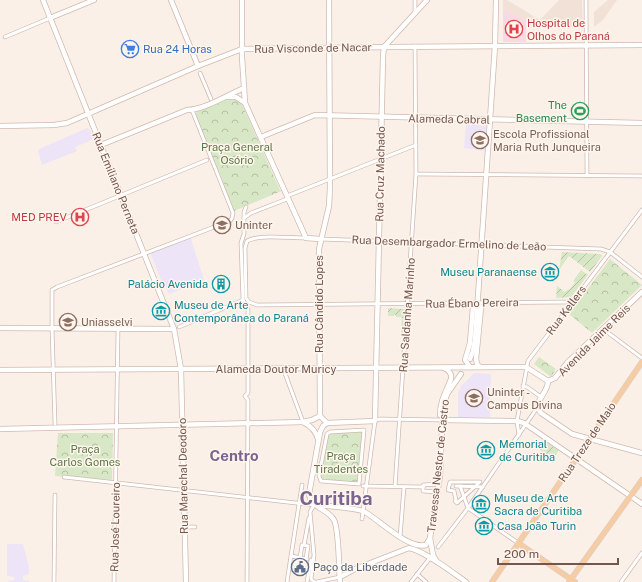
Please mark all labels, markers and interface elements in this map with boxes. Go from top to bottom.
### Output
place label: Hospital de Olhos do Paraná [527,17,610,42]
hospital icon: Hospital de Olhos do Paraná [504,19,524,39]
supermarket icon: Rua 24 Horas [120,39,140,59]
street label: Rua Visconde de Nacar [254,41,372,55]
place label: Rua 24 Horas [143,43,212,55]
place label: The Basement [516,99,567,124]
sports icon: The Basement [570,101,590,121]
street label: Alameda Cabral [408,112,490,126]
street label: Rua Cruz Machado [373,126,387,222]
place label: Escola Profissional Maria Ruth Junqueira [493,128,601,153]
street label: Rua Emiliano Perneta [90,130,142,236]
school or university icon: Escola Profissional Maria Ruth Junqueira [470,130,490,150]
park label: Praça General Osório [201,141,273,166]
hospital icon: MED PREV [70,207,90,227]
place label: MED PREV [11,211,68,223]
school or university icon: Uninter [212,215,232,235]
place label: Uninter [235,219,273,231]
street label: Rua Desembargador Ermelino de Leão [352,234,546,252]
street label: Rua Cândido Lopes [313,255,325,353]
street label: Rua Saldanha Marinho [397,257,417,373]
museum icon: Museu Paranaense [540,262,560,282]
place label: Museu Paranaense [440,266,537,278]
building icon: Palácio Avenida [211,274,231,294]
place label: Palácio Avenida [128,278,208,290]
street label: Rua Kellers [544,283,589,337]
street label: Rua Ébano Pereira [425,295,519,310]
place label: Museu de Arte Contemporânea do Paraná [174,299,309,324]
museum icon: Museu de Arte Contemporânea do Paraná [151,301,171,321]
street label: Avenida Jaime Reis [556,301,633,378]
school or university icon: Uniasselvi [58,312,78,332]
place label: Uniasselvi [81,316,133,328]
street label: Alameda Doutor Muricy [216,363,337,375]
place label: Uninter - Campus Divina [487,386,562,411]
school or university icon: Uninter - Campus Divina [464,388,484,408]
street label: Travessa Nestor de Castro [425,399,451,533]
street label: Rua Treze de Maio [556,400,618,484]
street label: Rua Marechal Deodoro [176,418,190,534]
place label: Memorial de Curitiba [499,438,555,463]
museum icon: Memorial de Curitiba [476,440,496,460]
park label: Praça Carlos Gomes [50,443,121,468]
district label: Centro [209,447,259,464]
park label: Praça Tiradentes [314,450,369,475]
street label: Rua José Loureiro [108,482,122,572]
district label: Curitiba [299,487,373,509]
place label: Museu de Arte Sacra de Curitiba [494,492,582,517]
museum icon: Museu de Arte Sacra de Curitiba [471,494,491,514]
museum icon: Casa João Turin [474,516,494,536]
place label: Casa João Turin [497,520,576,532]
scale bar [498,540,618,566]
text: 200 m [504,547,539,561]
public building icon: Paço da Liberdade [290,557,310,577]
place label: Paço da Liberdade [313,561,408,574]

